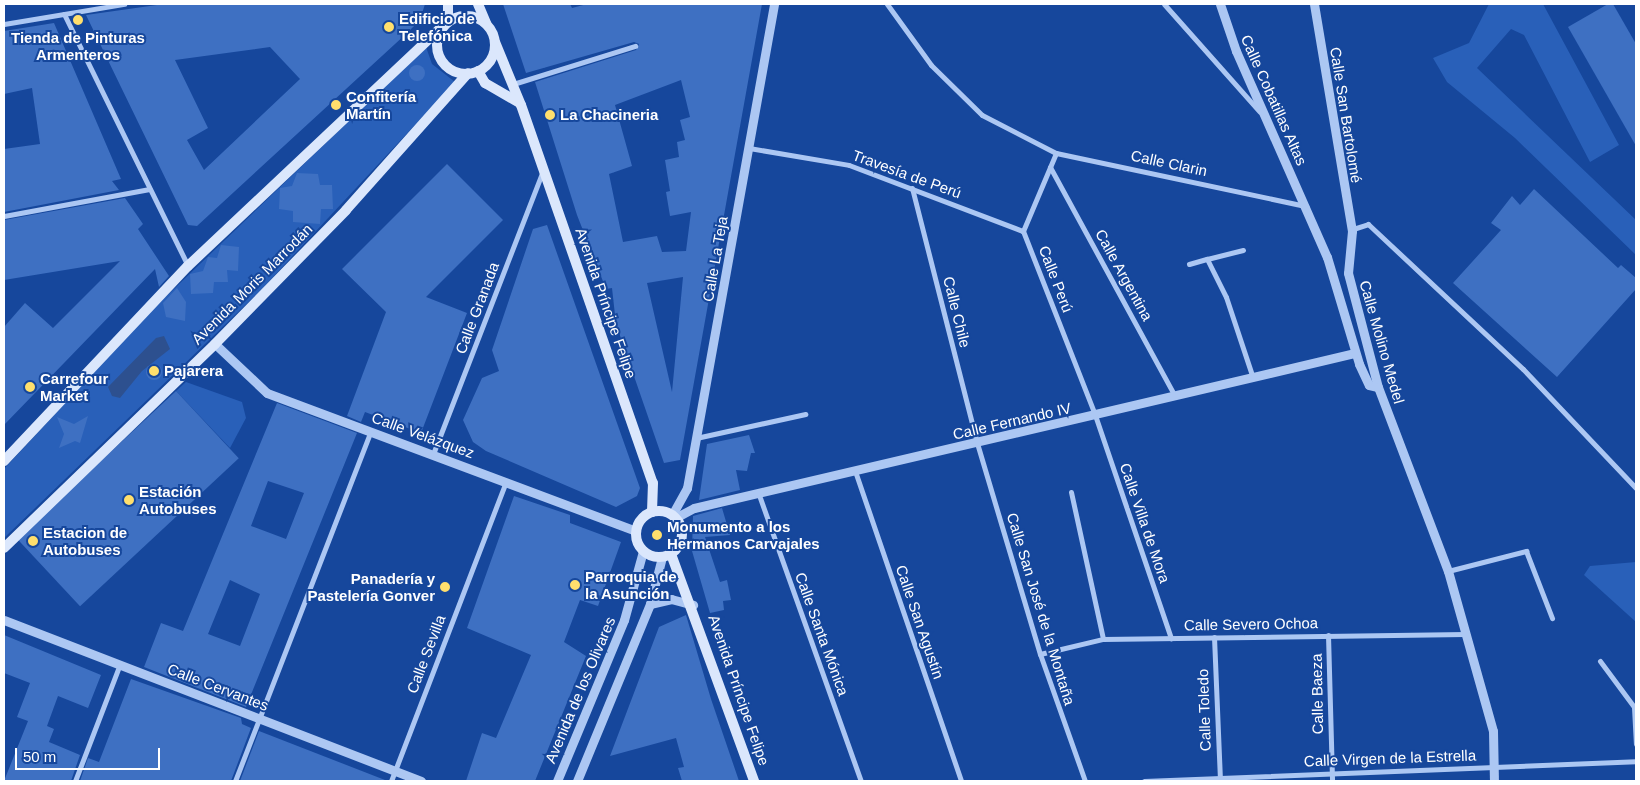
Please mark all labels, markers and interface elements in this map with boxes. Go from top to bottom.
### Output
place label: Edificio de Telefónica [399,9,475,44]
marker: Tienda de Pinturas Armenteros [72,14,84,26]
marker: Edificio de Telefónica [383,21,395,33]
place label: Tienda de Pinturas Armenteros [11,28,145,63]
street label: Calle Cobatillas Altas [1237,32,1311,168]
street label: Calle San Bartolomé [1326,46,1366,184]
place label: Confitería Martín [346,87,416,122]
marker: Confitería Martín [330,99,342,111]
place label: La Chacineria [560,106,658,124]
marker: La Chacineria [544,109,556,121]
street label: Travesía de Perú [850,146,964,202]
street label: Calle Clarin [1129,146,1209,180]
street label: Calle La Teja [699,215,731,303]
street label: Avenida Moris Marrodán [188,220,316,348]
street label: Avenida Príncipe Felipe [572,225,640,381]
street label: Calle Argentina [1091,226,1157,324]
street label: Calle Perú [1035,243,1077,315]
street label: Calle Granada [451,260,503,356]
street label: Calle Chile [939,275,975,349]
street label: Calle Molino Medel [1356,278,1408,406]
place label: Pajarera [164,362,223,380]
marker: Pajarera [148,365,160,377]
place label: Carrefour Market [40,369,108,404]
marker: Carrefour Market [24,381,36,393]
street label: Calle Fernando IV [951,399,1073,443]
street label: Calle Velázquez [369,408,477,462]
street label: Calle Villa de Mora [1116,461,1174,585]
place label: Estación Autobuses [139,482,217,517]
marker: Estación Autobuses [123,494,135,506]
street label: Calle San José de la Montaña [1003,511,1079,707]
place label: Monumento a los Hermanos Carvajales [667,517,820,552]
place label: Estacion de Autobuses [43,523,127,558]
marker: Monumento a los Hermanos Carvajales [651,529,663,541]
marker: Estacion de Autobuses [27,535,39,547]
street label: Calle San Agustín [892,562,948,682]
place label: Parroquia de la Asunción [585,567,677,602]
place label: Panadería y Pastelería Gonver [307,569,435,604]
street label: Calle Santa Mónica [791,570,853,698]
marker: Parroquia de la Asunción [569,579,581,591]
marker: Panadería y Pastelería Gonver [439,581,451,593]
street label: Calle Sevilla [403,612,449,696]
street label: Avenida Príncipe Felipe [705,612,773,768]
street label: Avenida de los Olivares [541,614,619,766]
street label: Calle Severo Ochoa [1184,614,1318,634]
street label: Calle Baeza [1307,653,1327,735]
street label: Calle Cervantes [165,659,271,715]
street label: Calle Toledo [1194,668,1214,752]
scale bar [18,738,162,770]
street label: Calle Virgen de la Estrella [1304,746,1476,770]
text: 50 m [23,748,56,765]

